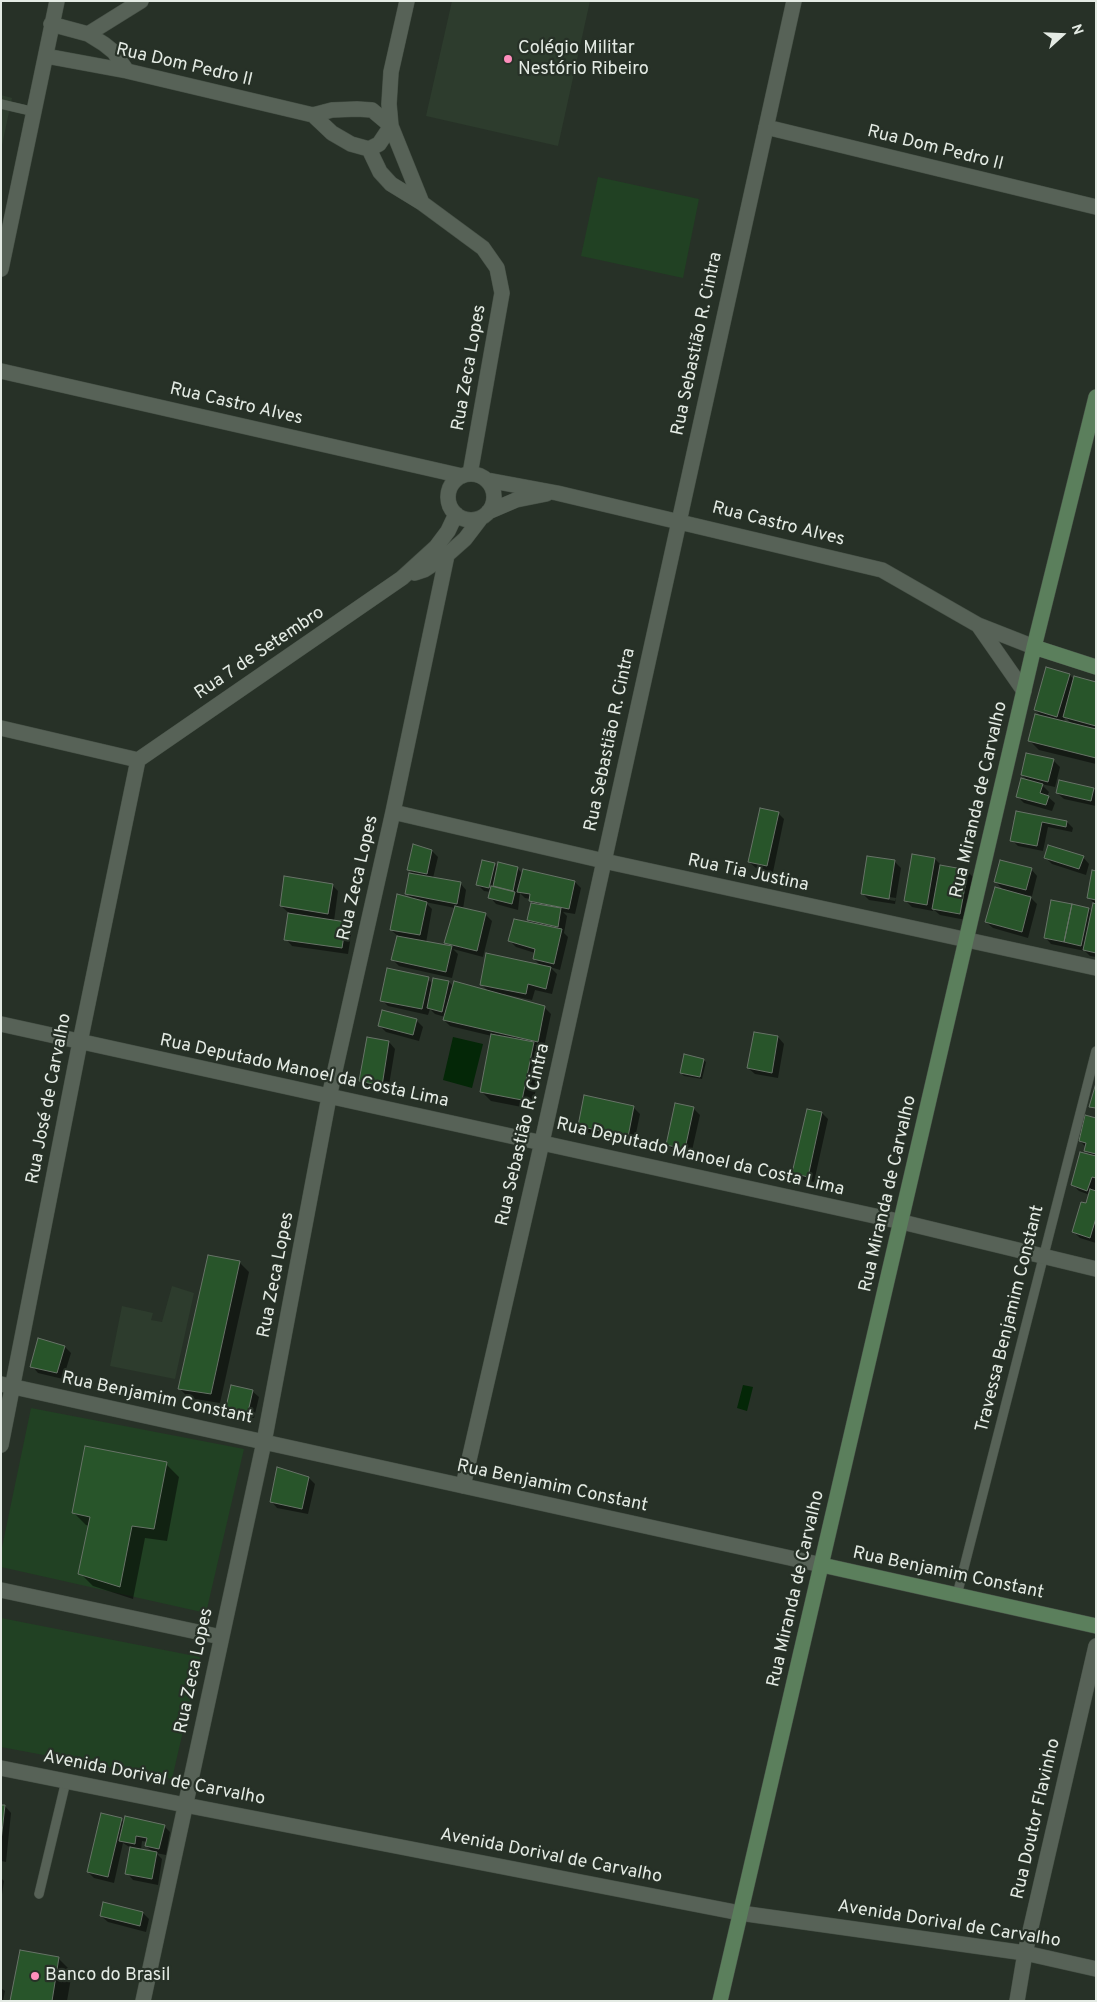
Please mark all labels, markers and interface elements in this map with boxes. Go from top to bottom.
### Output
north arrow [1037,10,1087,60]
text: N [1067,22,1086,37]
place label: Colégio Militar Nestório Ribeiro [518,38,649,80]
street label: Rua Dom Pedro II [114,40,254,92]
marker: Colégio Militar Nestório Ribeiro [502,53,514,65]
street label: Rua Dom Pedro II [865,122,1005,176]
street label: Rua Sebastião R. Cintra [668,250,728,438]
street label: Rua Zeca Lopes [448,303,492,433]
street label: Rua Castro Alves [167,379,305,431]
street label: Rua Castro Alves [709,498,847,552]
street label: Rua 7 de Setembro [191,603,329,705]
street label: Rua Sebastião R. Cintra [581,646,641,834]
street label: Rua Miranda de Carvalho [947,700,1013,900]
street label: Rua Zeca Lopes [334,813,384,943]
street label: Rua Tia Justina [685,851,811,897]
street label: Rua José de Carvalho [23,1012,77,1186]
street label: Rua Deputado Manoel da Costa Lima [157,1031,451,1113]
street label: Rua Sebastião R. Cintra [492,1042,556,1228]
street label: Rua Miranda de Carvalho [856,1094,922,1294]
street label: Rua Deputado Manoel da Costa Lima [554,1114,846,1202]
street label: Travessa Benjamim Constant [972,1203,1050,1435]
street label: Rua Zeca Lopes [254,1210,300,1340]
street label: Rua Benjamim Constant [59,1368,255,1430]
street label: Rua Benjamim Constant [454,1456,650,1518]
street label: Rua Miranda de Carvalho [764,1489,830,1689]
street label: Rua Benjamim Constant [850,1543,1046,1605]
street label: Rua Zeca Lopes [171,1606,219,1736]
street label: Rua Doutor Flavinho [1008,1736,1066,1902]
street label: Avenida Dorival de Carvalho [41,1747,267,1811]
street label: Avenida Dorival de Carvalho [438,1825,664,1889]
street label: Avenida Dorival de Carvalho [836,1897,1062,1953]
place label: Banco do Brasil [45,1965,171,1987]
marker: Banco do Brasil [29,1970,41,1982]

